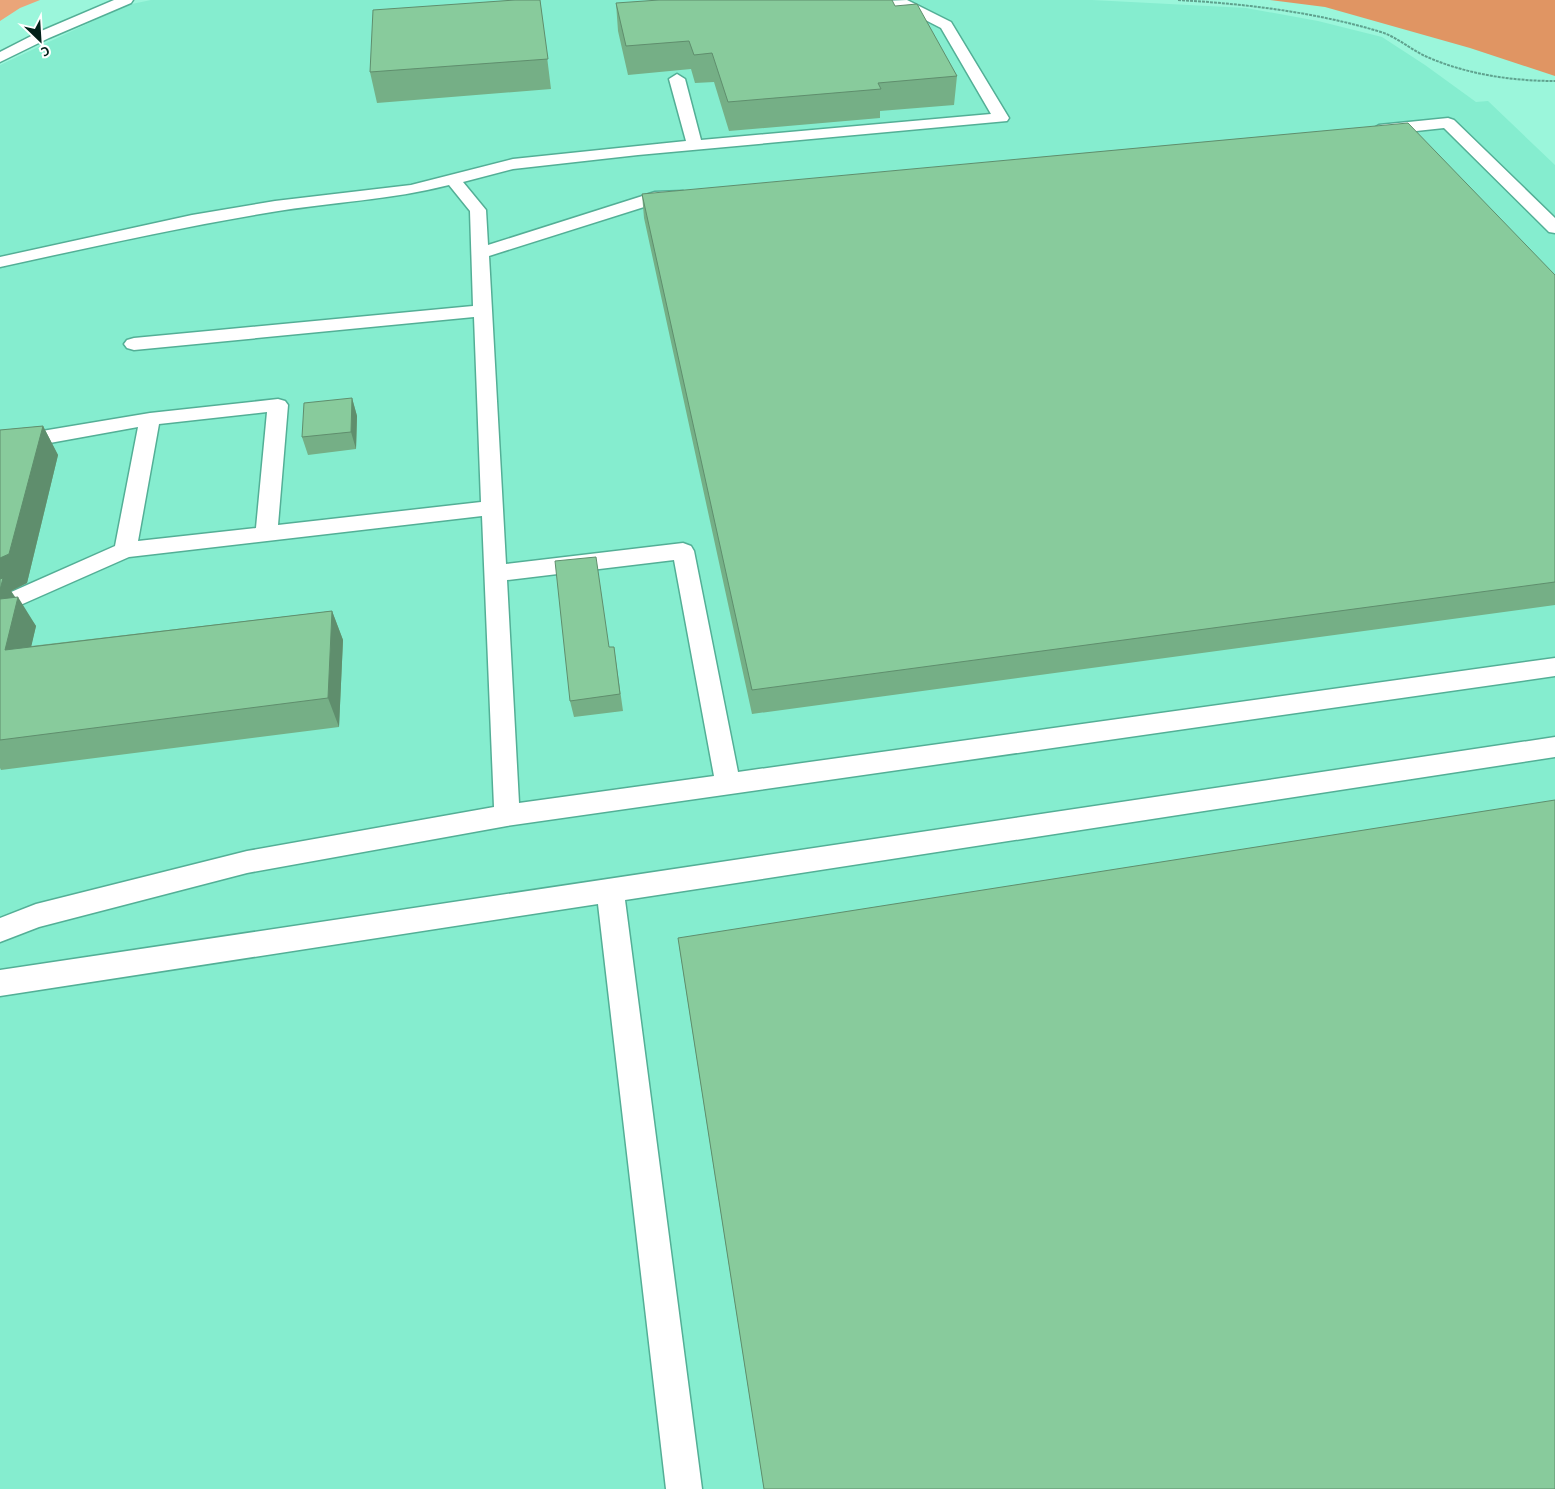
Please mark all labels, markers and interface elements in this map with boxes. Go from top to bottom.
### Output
north arrow [15,15,65,65]
text: С [38,43,52,59]

